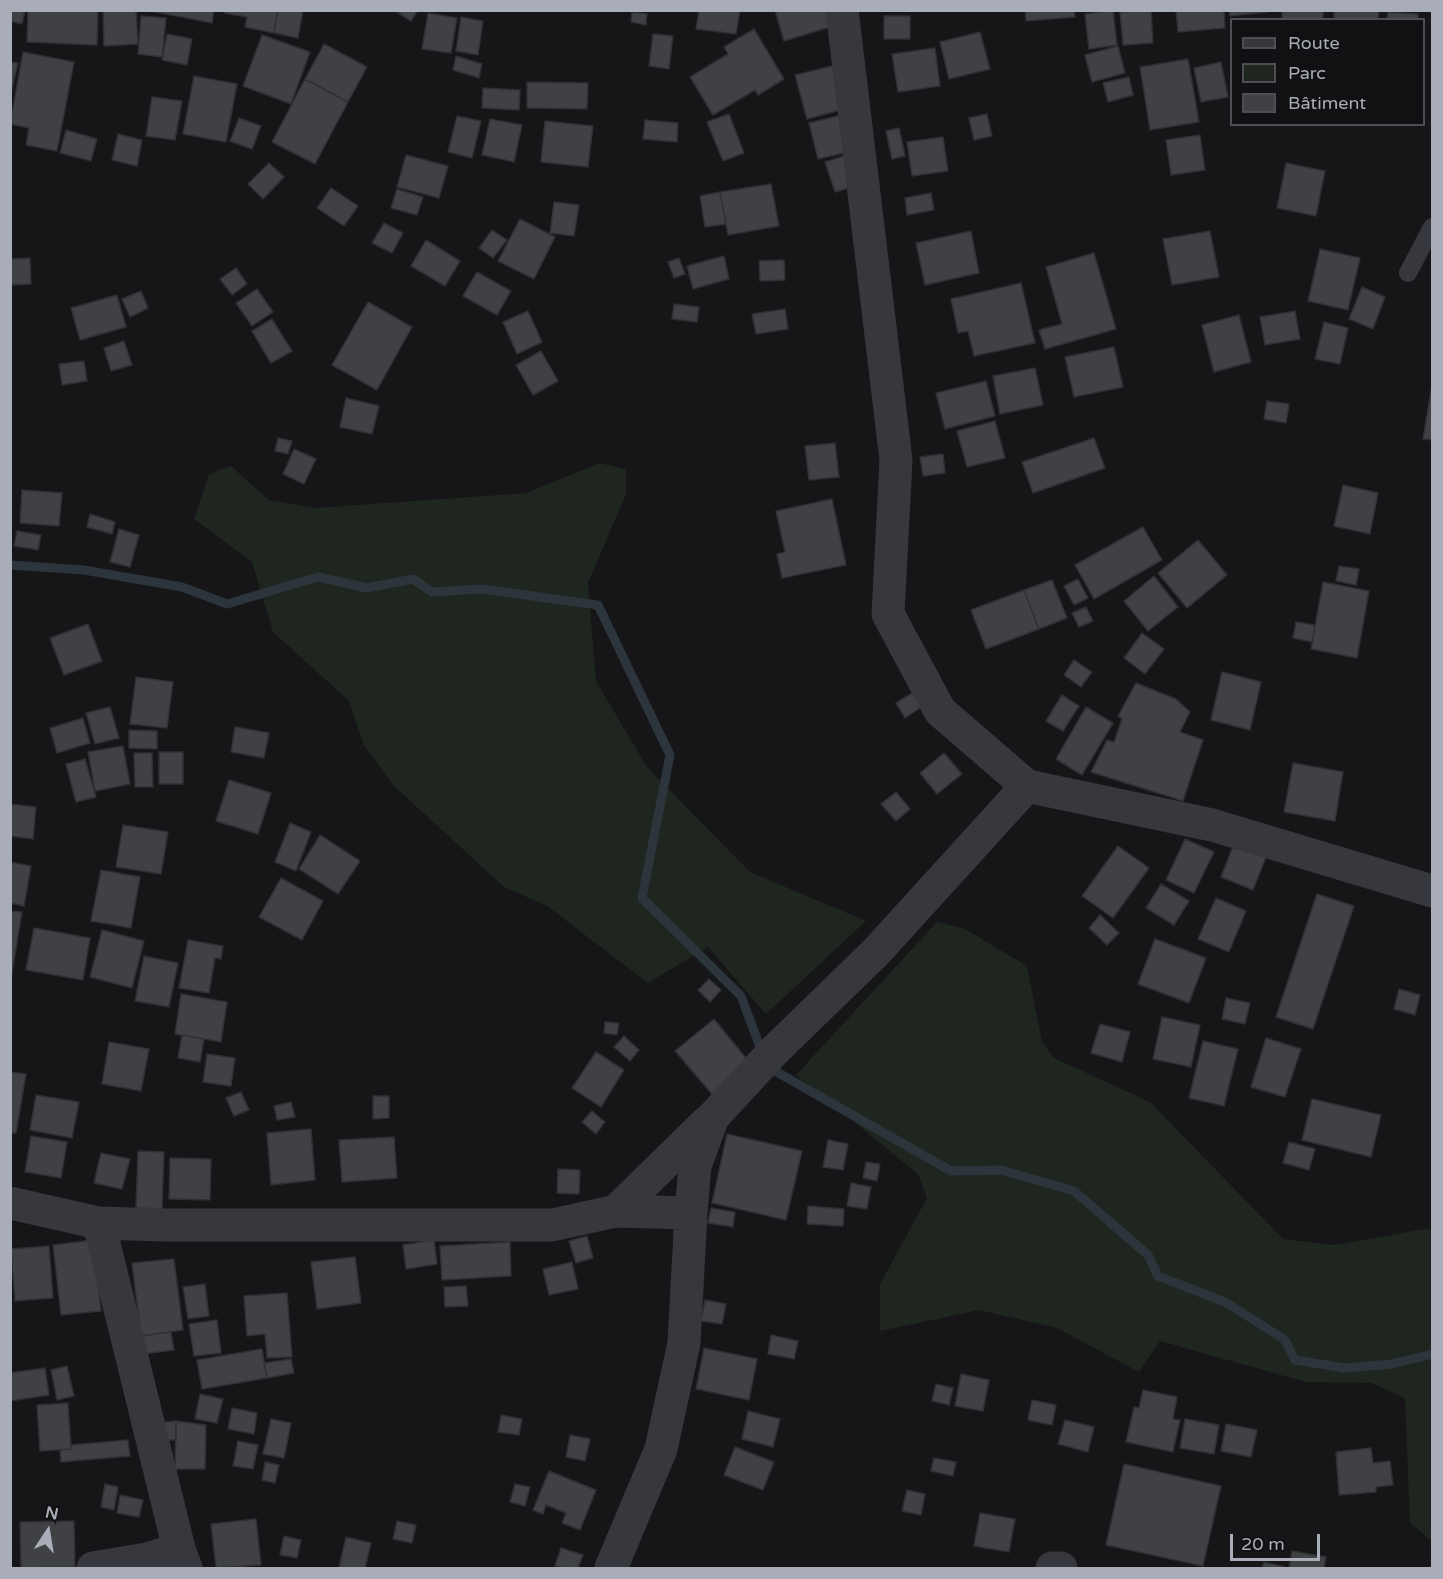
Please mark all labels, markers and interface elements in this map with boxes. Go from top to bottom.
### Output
legend [1230,18,1425,126]
text: Route [1288,32,1340,54]
text: Parc [1288,62,1326,84]
text: Bâtiment [1288,92,1366,114]
north arrow [18,1501,78,1561]
text: N [43,1502,60,1525]
scale bar [1233,1522,1323,1560]
text: 20 m [1241,1533,1285,1555]

